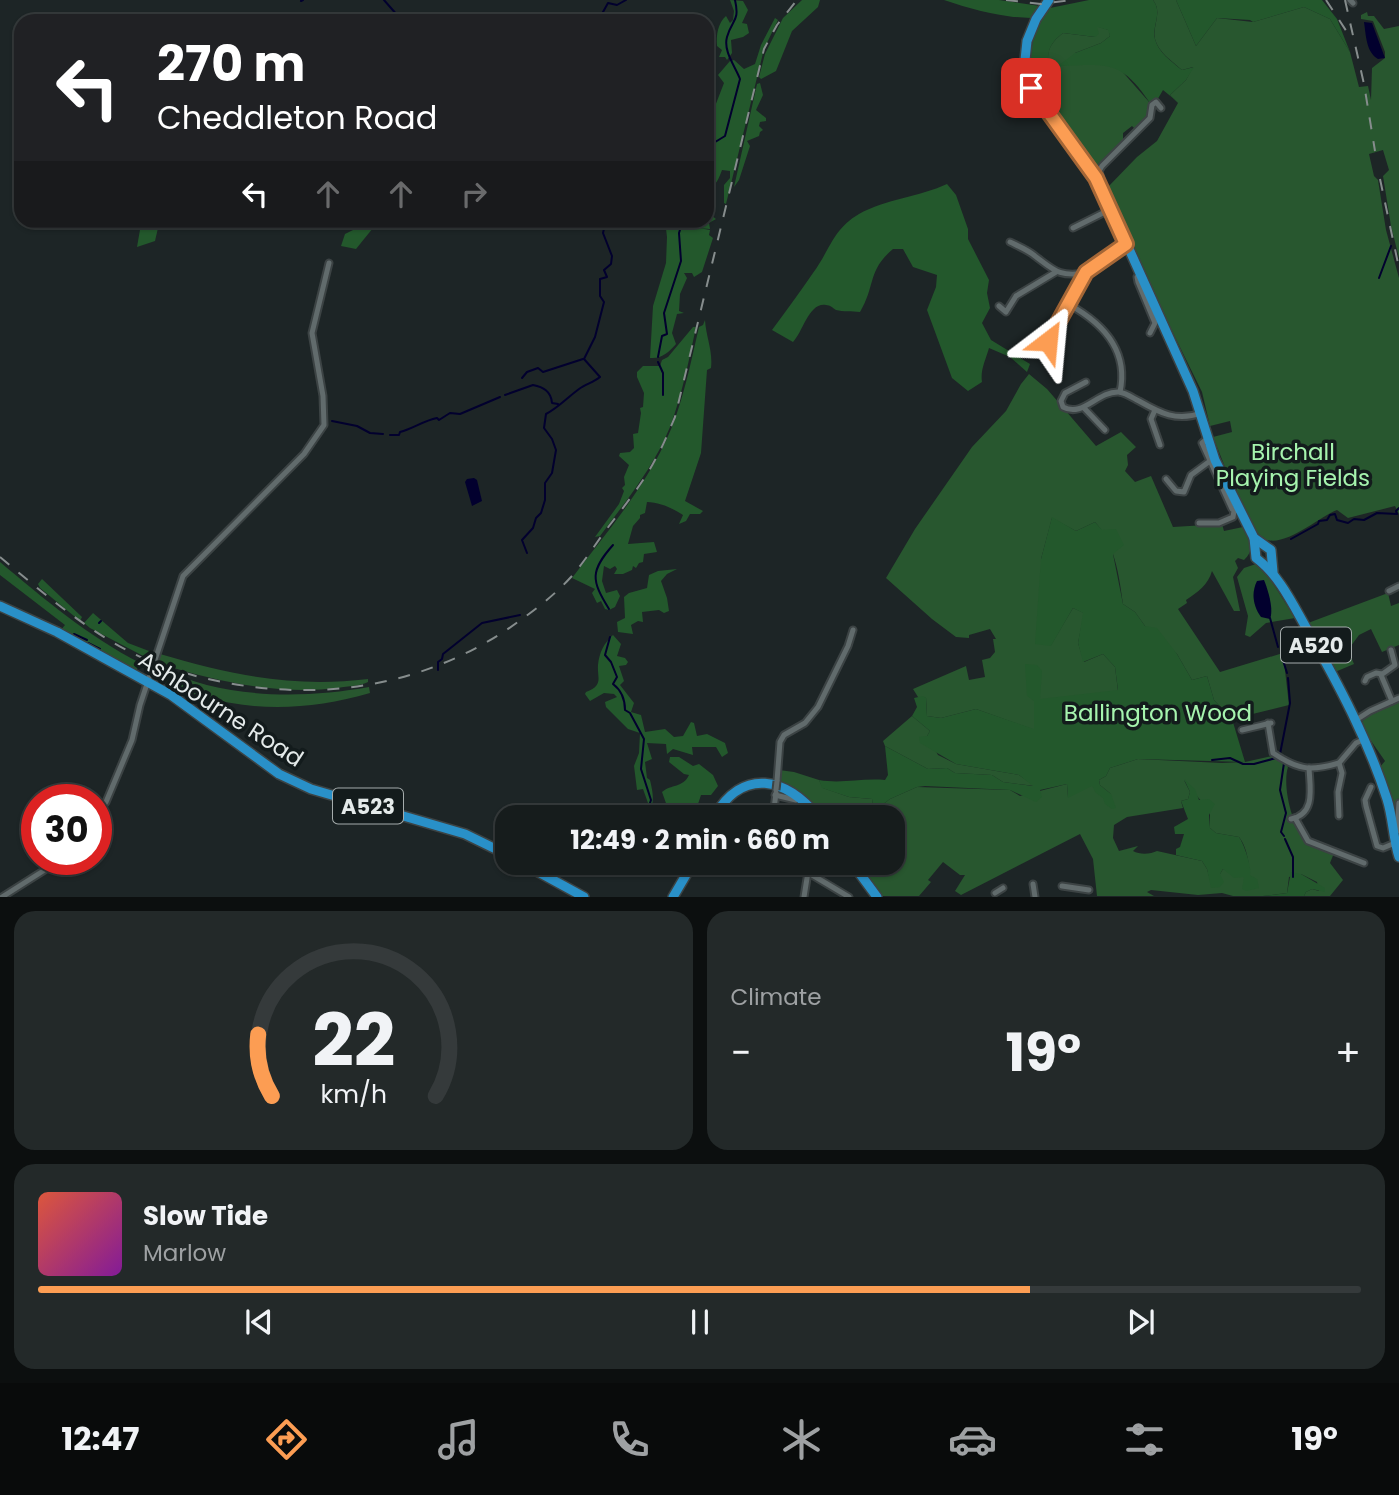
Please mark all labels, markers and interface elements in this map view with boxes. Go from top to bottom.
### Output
text: 270 m [157,30,305,98]
icon: left [42,42,133,133]
pin [1001,58,1061,118]
icon: arrive [1012,69,1050,107]
text: Cheddleton Road [157,95,437,140]
icon: left [236,175,274,213]
icon: ahead [309,175,347,213]
icon: ahead [382,175,420,213]
icon: right [455,175,493,213]
position arrow [1011,304,1085,378]
park label: Birchall Playing Fields [1216,436,1370,494]
road number: A520 [1281,628,1351,662]
street label: Ashbourne Road [132,644,310,774]
park label: Ballington Wood [1064,697,1252,729]
speed limit sign: 30 [21,784,112,875]
road number: A523 [333,788,403,824]
text: 12:49 · 2 min · 660 m [570,822,830,858]
text: Climate [731,981,821,1013]
text: 22 [312,991,395,1092]
text: 19° [1005,1016,1081,1089]
text: − [731,1026,751,1079]
text: + [1335,1026,1361,1079]
text: km/h [320,1077,387,1112]
text: Slow Tide [143,1198,268,1234]
text: Marlow [143,1237,226,1269]
icon: previous [240,1303,278,1341]
icon: pause [681,1303,719,1341]
icon: next [1122,1303,1160,1341]
icon: directions [262,1415,311,1464]
icon: music [434,1415,483,1464]
icon: phone [605,1415,654,1464]
icon: climate [777,1415,826,1464]
icon: car [948,1415,997,1464]
icon: filters [1120,1415,1169,1464]
text: 12:47 [61,1416,139,1461]
text: 19° [1291,1416,1338,1461]

